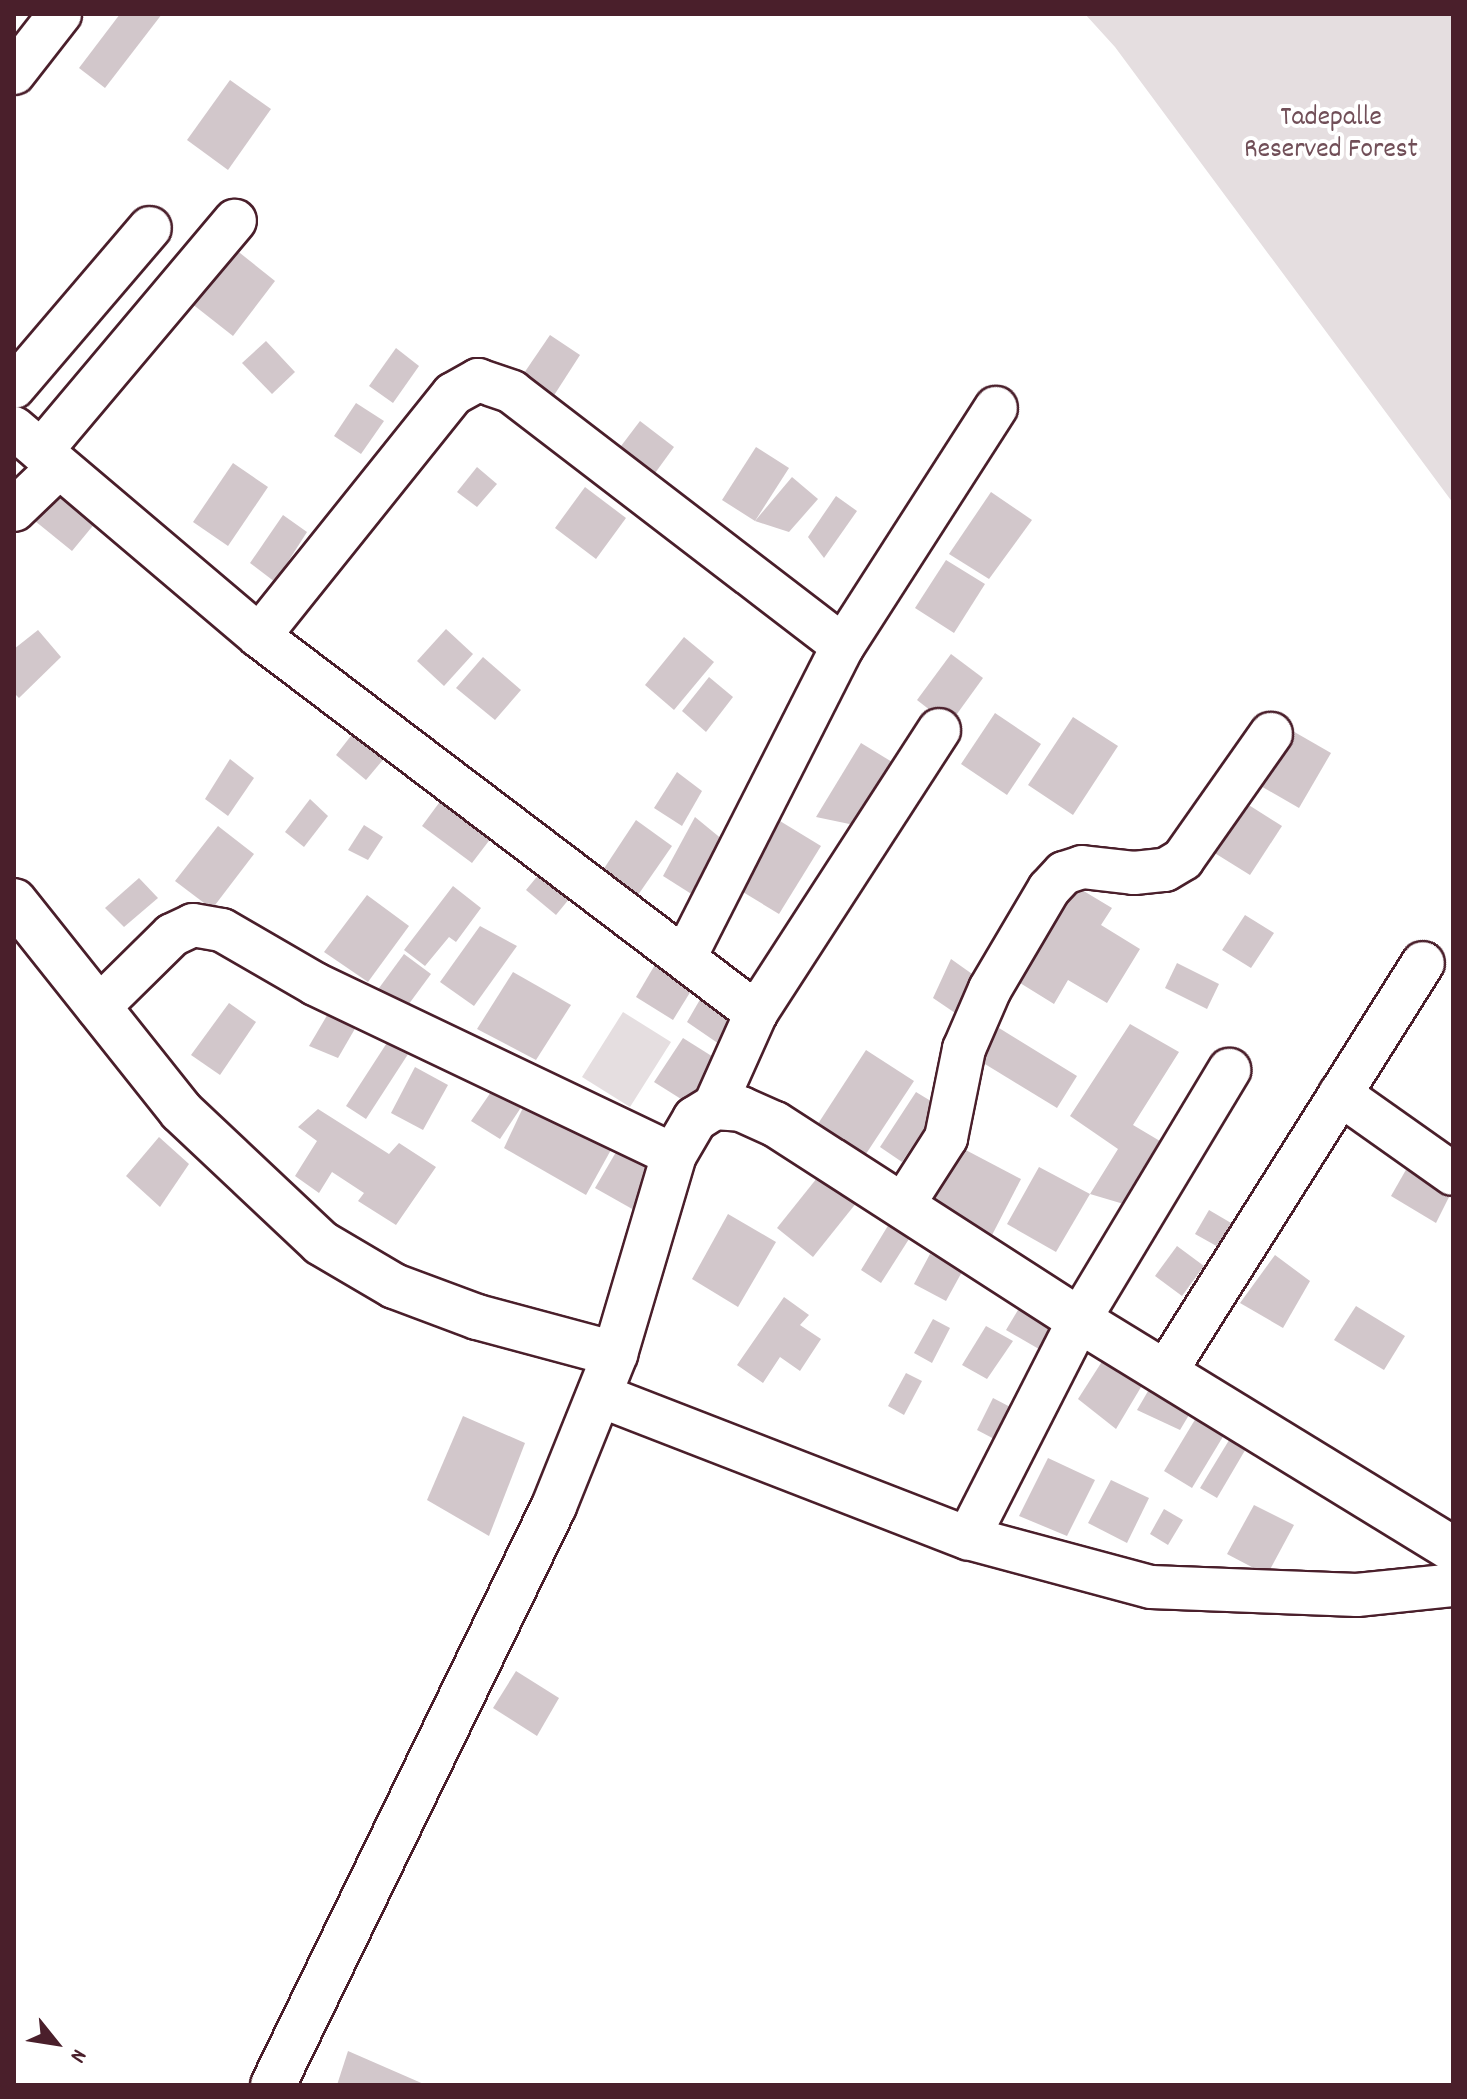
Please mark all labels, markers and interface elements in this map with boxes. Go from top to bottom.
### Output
park label: Tadepalle Reserved Forest [1244,102,1418,168]
north arrow [16,2003,96,2083]
text: N [61,2043,93,2068]

